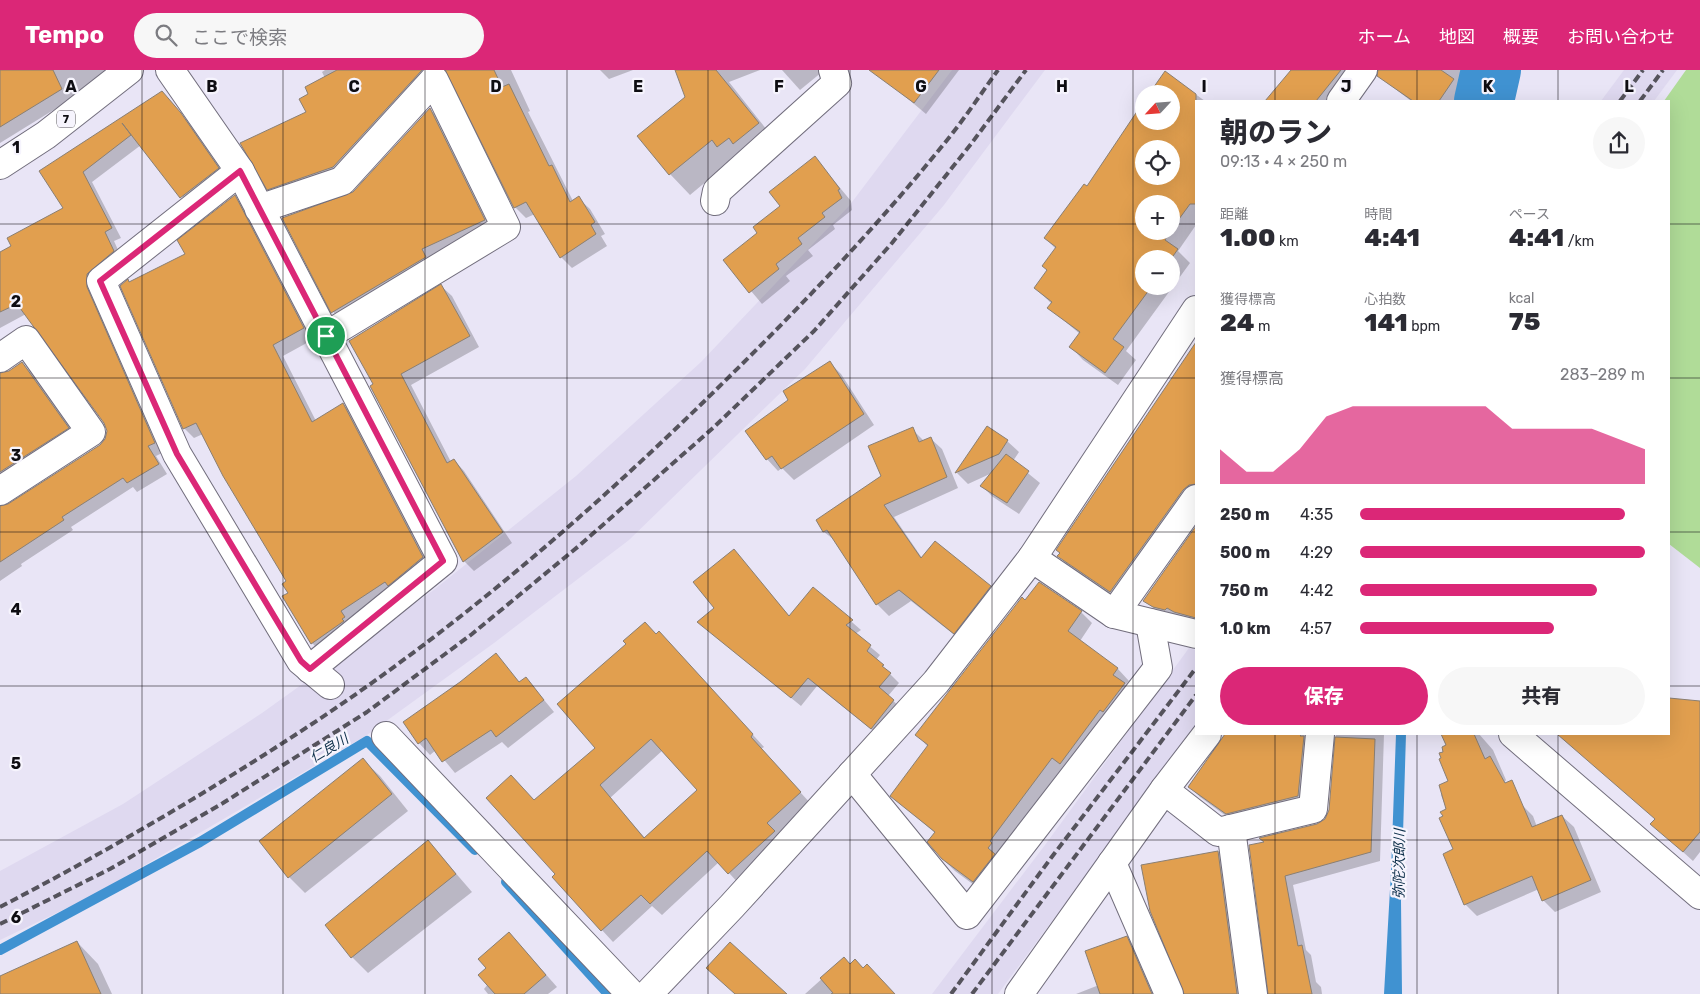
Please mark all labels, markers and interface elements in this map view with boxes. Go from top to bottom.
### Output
search box [134,13,484,58]
text: Tempo [25,21,104,49]
icon: search [152,21,180,49]
text: ここで検索 [192,26,287,49]
text: ホーム [1358,26,1411,48]
text: 地図 [1439,26,1475,48]
text: 概要 [1503,26,1539,48]
text: お問い合わせ [1567,26,1675,48]
text: A [65,77,77,96]
text: B [206,77,218,96]
text: C [348,77,360,96]
text: D [490,77,502,96]
text: E [633,77,643,96]
text: F [774,77,784,96]
text: G [915,77,927,96]
text: H [1056,77,1068,96]
text: I [1201,77,1207,96]
text: J [1341,77,1351,96]
text: K [1483,77,1494,96]
text: L [1624,77,1634,96]
north arrow [1135,85,1180,130]
map controls [1135,85,1180,295]
road number: 7 [57,111,75,128]
text: 朝のラン [1220,116,1332,149]
button: share [1593,117,1645,169]
text: 1 [12,138,20,157]
button: locate [1135,140,1180,185]
text: 09:13 · 4 × 250 m [1220,152,1347,171]
button: + [1135,195,1180,240]
text: 距離 [1220,206,1248,223]
text: 時間 [1364,206,1392,223]
text: ペース [1509,206,1550,223]
text: 1.00 [1220,223,1276,252]
text: 4:41 [1364,223,1420,252]
text: 4:41 [1509,223,1564,252]
text: km [1276,233,1299,250]
text: /km [1564,233,1594,250]
button: − [1135,250,1180,295]
text: kcal [1509,290,1534,307]
text: 獲得標高 [1220,291,1276,308]
text: 心拍数 [1364,291,1406,308]
text: 2 [11,292,21,311]
text: 75 [1509,307,1540,336]
text: 24 [1220,308,1255,337]
text: 141 [1364,308,1408,337]
pin [305,315,347,357]
text: m [1255,318,1271,335]
text: bpm [1408,318,1440,335]
icon: arrive [312,322,340,350]
text: 283–289 m [1560,365,1645,384]
text: 獲得標高 [1220,369,1284,388]
text: 3 [11,446,21,465]
text: 250 m [1220,505,1270,524]
text: 4:35 [1300,505,1333,524]
text: 500 m [1220,543,1270,562]
text: 4:29 [1300,543,1333,562]
text: 750 m [1220,581,1268,600]
text: 4:42 [1300,581,1333,600]
text: 4 [11,600,22,619]
text: 1.0 km [1220,619,1271,638]
text: 4:57 [1300,619,1332,638]
button: 保存 [1220,667,1428,725]
button: 共有 [1438,667,1645,725]
water label: 仁良川 [307,729,353,767]
text: 5 [11,754,21,773]
water label: 弥陀次郎川 [1390,827,1409,899]
text: 6 [11,908,21,927]

